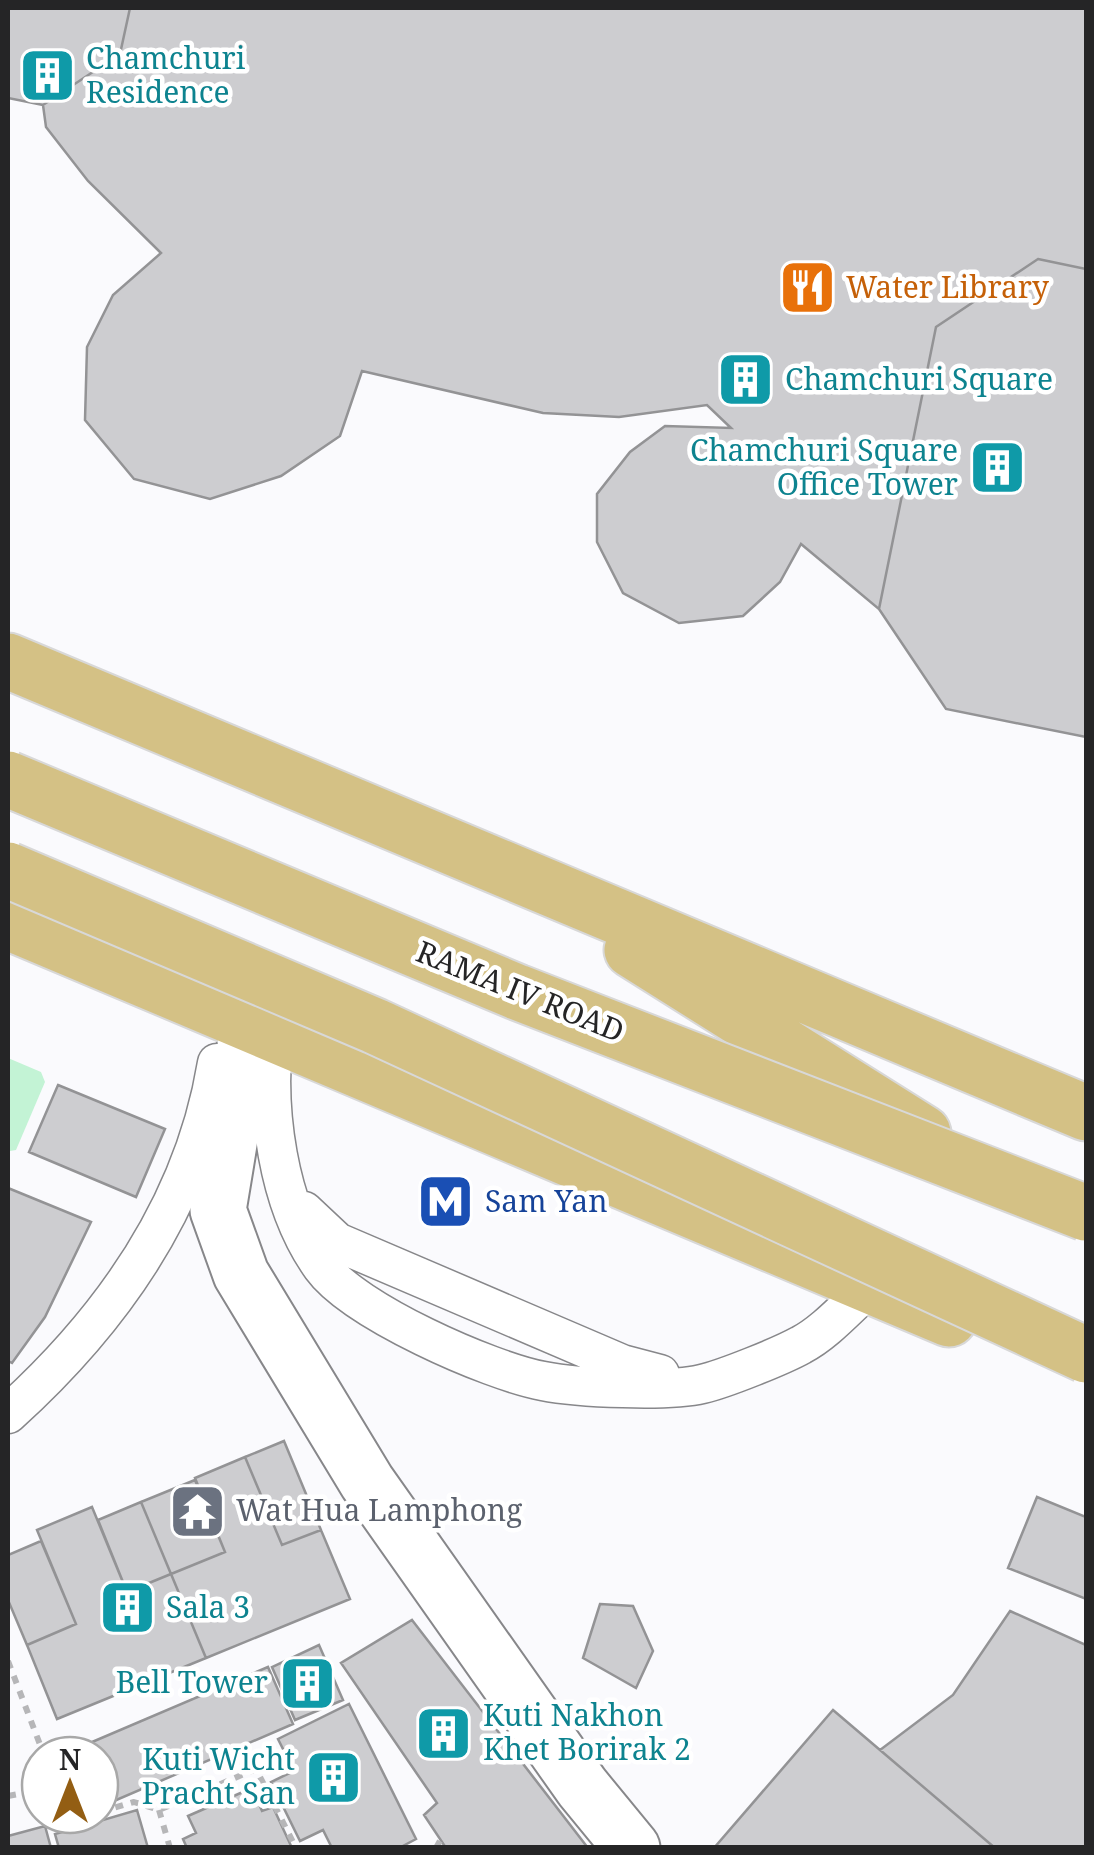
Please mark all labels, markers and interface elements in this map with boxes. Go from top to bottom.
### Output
place label: Chamchuri Residence [86,37,246,112]
building icon: Chamchuri Residence [17,46,77,106]
restaurant icon: Water Library [777,258,837,318]
place label: Water Library [846,266,1049,307]
building icon: Chamchuri Square [716,350,776,410]
place label: Chamchuri Square [785,358,1053,399]
place label: Chamchuri Square Office Tower [690,429,958,504]
building icon: Chamchuri Square Office Tower [967,438,1027,498]
street label: RAMA IV ROAD [411,930,631,1051]
metro station icon: Sam Yan [416,1172,476,1232]
place label: Sam Yan [485,1180,608,1221]
temple icon: Wat Hua Lamphong [167,1481,227,1541]
place label: Wat Hua Lamphong [236,1489,522,1530]
building icon: Sala 3 [97,1578,157,1638]
place label: Sala 3 [166,1586,250,1627]
building icon: Bell Tower [277,1653,337,1713]
place label: Bell Tower [116,1661,268,1702]
place label: Kuti Nakhon Khet Borirak 2 [483,1694,691,1769]
building icon: Kuti Nakhon Khet Borirak 2 [414,1703,474,1763]
north arrow [20,1735,120,1835]
place label: Kuti Wicht Pracht San [142,1738,295,1813]
text: N [59,1740,81,1778]
building icon: Kuti Wicht Pracht San [304,1747,364,1807]

